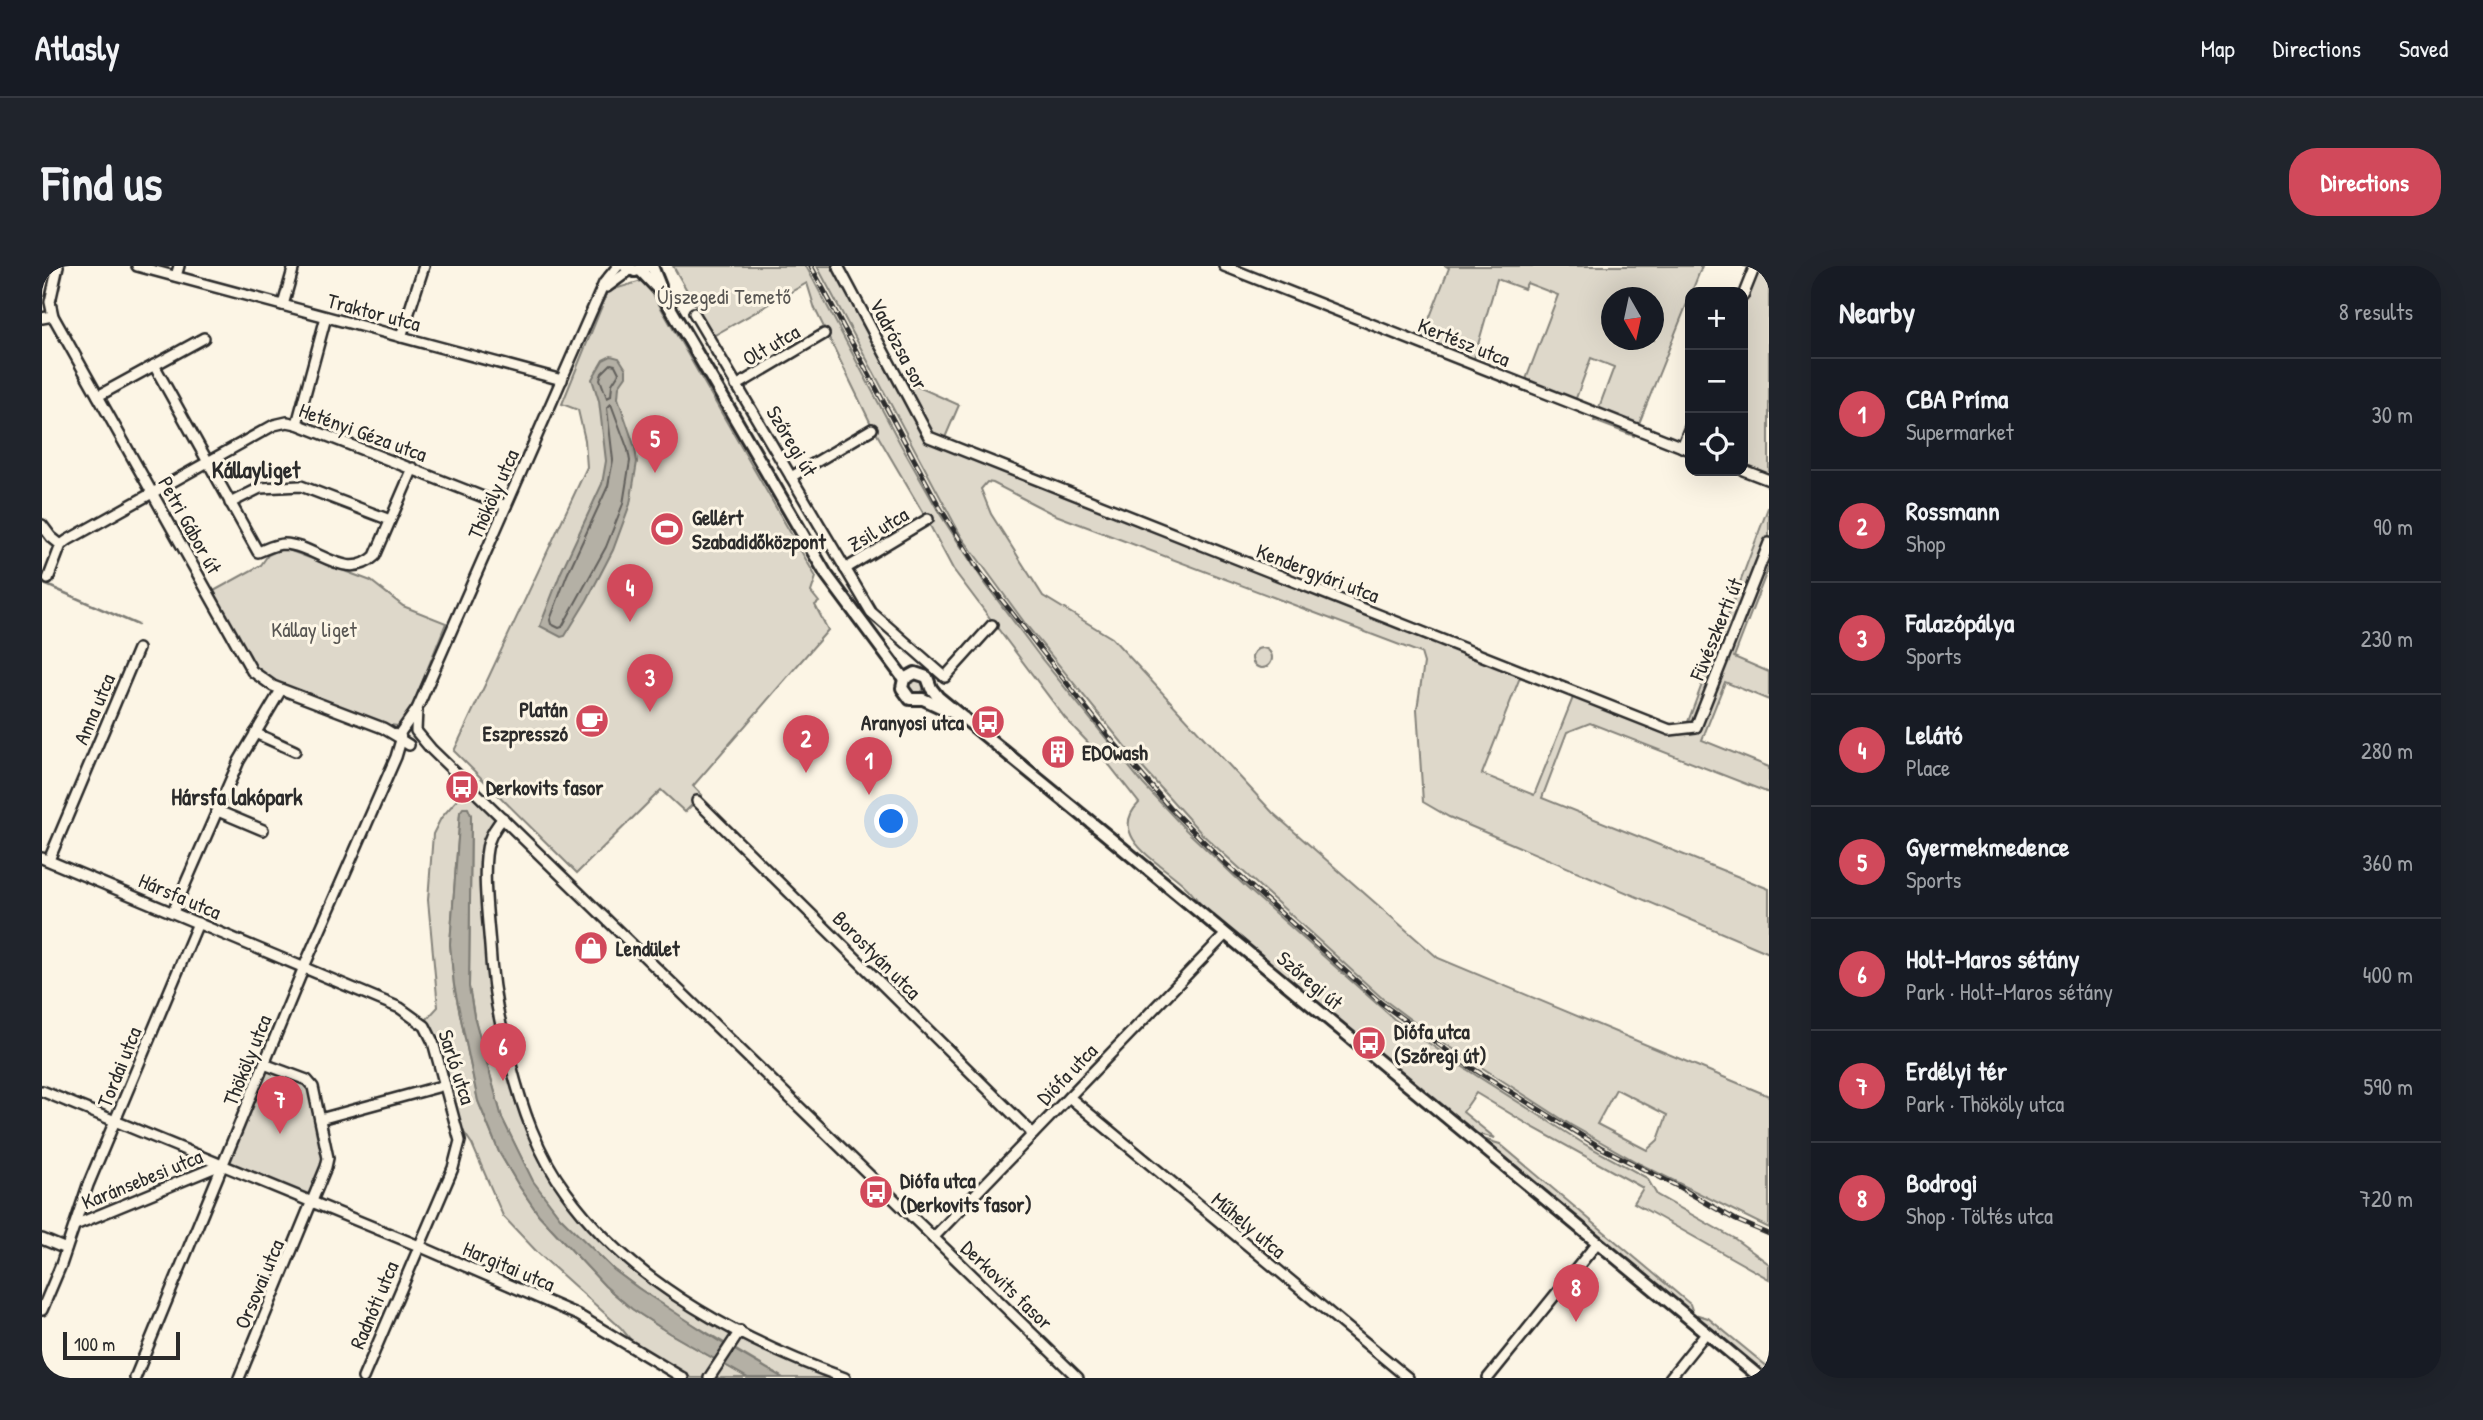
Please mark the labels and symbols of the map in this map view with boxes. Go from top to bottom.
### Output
park label: Újszegedi Temető [657,282,791,311]
street label: Traktor utca [324,286,424,338]
north arrow [1601,287,1664,350]
street label: Vadrózsa sor [863,293,935,395]
street label: Kertész utca [1414,310,1514,374]
street label: Olt utca [737,317,805,373]
street label: Hetényi Géza utca [295,395,431,469]
street label: Szőregi út [759,400,825,483]
pin: 5 [632,415,678,473]
street label: Thököly utca [460,444,526,544]
district label: Kállayliget [212,454,301,486]
street label: Petri Gábor út [151,471,229,580]
street label: Zsil utca [842,500,914,558]
place label: Gellért Szabadidőközpont [692,503,826,557]
sports icon: Gellért Szabadidőközpont [648,510,686,548]
street label: Kendergyári utca [1252,536,1384,610]
pin: 4 [607,564,653,622]
street label: Füvészkerti út [1682,573,1750,685]
park label: Kállay liget [271,615,357,644]
pin: 3 [627,654,673,712]
street label: Anna utca [66,669,122,749]
place label: Platán Eszpresszó [483,695,569,749]
cafe icon: Platán Eszpresszó [573,702,611,740]
bus stop icon: Aranyosi utca [969,703,1007,741]
place label: Aranyosi utca [861,708,965,738]
pin: 2 [783,715,829,773]
building icon: EDOwash [1039,733,1077,771]
pin: 1 [846,737,892,795]
place label: EDOwash [1082,738,1148,767]
bus stop icon: Derkovits fasor [443,768,481,806]
place label: Derkovits fasor [486,773,604,802]
district label: Hársfa lakópark [171,781,303,813]
your location [874,804,908,838]
street label: Hársfa utca [134,866,226,926]
street label: Borostyán utca [826,904,928,1006]
shop icon: Lendület [572,929,610,967]
place label: Lendület [616,934,680,963]
street label: Szőregi út [1271,944,1350,1017]
street label: Thököly utca [216,1010,278,1110]
place label: Diófa utca (Szőregi út) [1394,1017,1487,1071]
street label: Tordai utca [90,1022,148,1112]
pin: 6 [480,1023,526,1081]
bus stop icon: Diófa utca (Szőregi út) [1350,1024,1388,1062]
street label: Sarló utca [431,1026,483,1108]
street label: Diófa utca [1030,1037,1104,1111]
pin: 7 [257,1076,303,1134]
street label: Karánsebesi utca [77,1142,207,1216]
place label: Diófa utca (Derkovits fasor) [900,1166,1032,1219]
bus stop icon: Diófa utca (Derkovits fasor) [857,1173,895,1211]
street label: Műhely utca [1205,1185,1293,1265]
street label: Hargitai utca [459,1234,559,1298]
street label: Derkovits fasor [955,1234,1059,1336]
street label: Orsovai utca [227,1235,291,1333]
street label: Radnóti utca [343,1257,405,1353]
pin: 8 [1553,1264,1599,1322]
scale bar [63,1329,180,1361]

